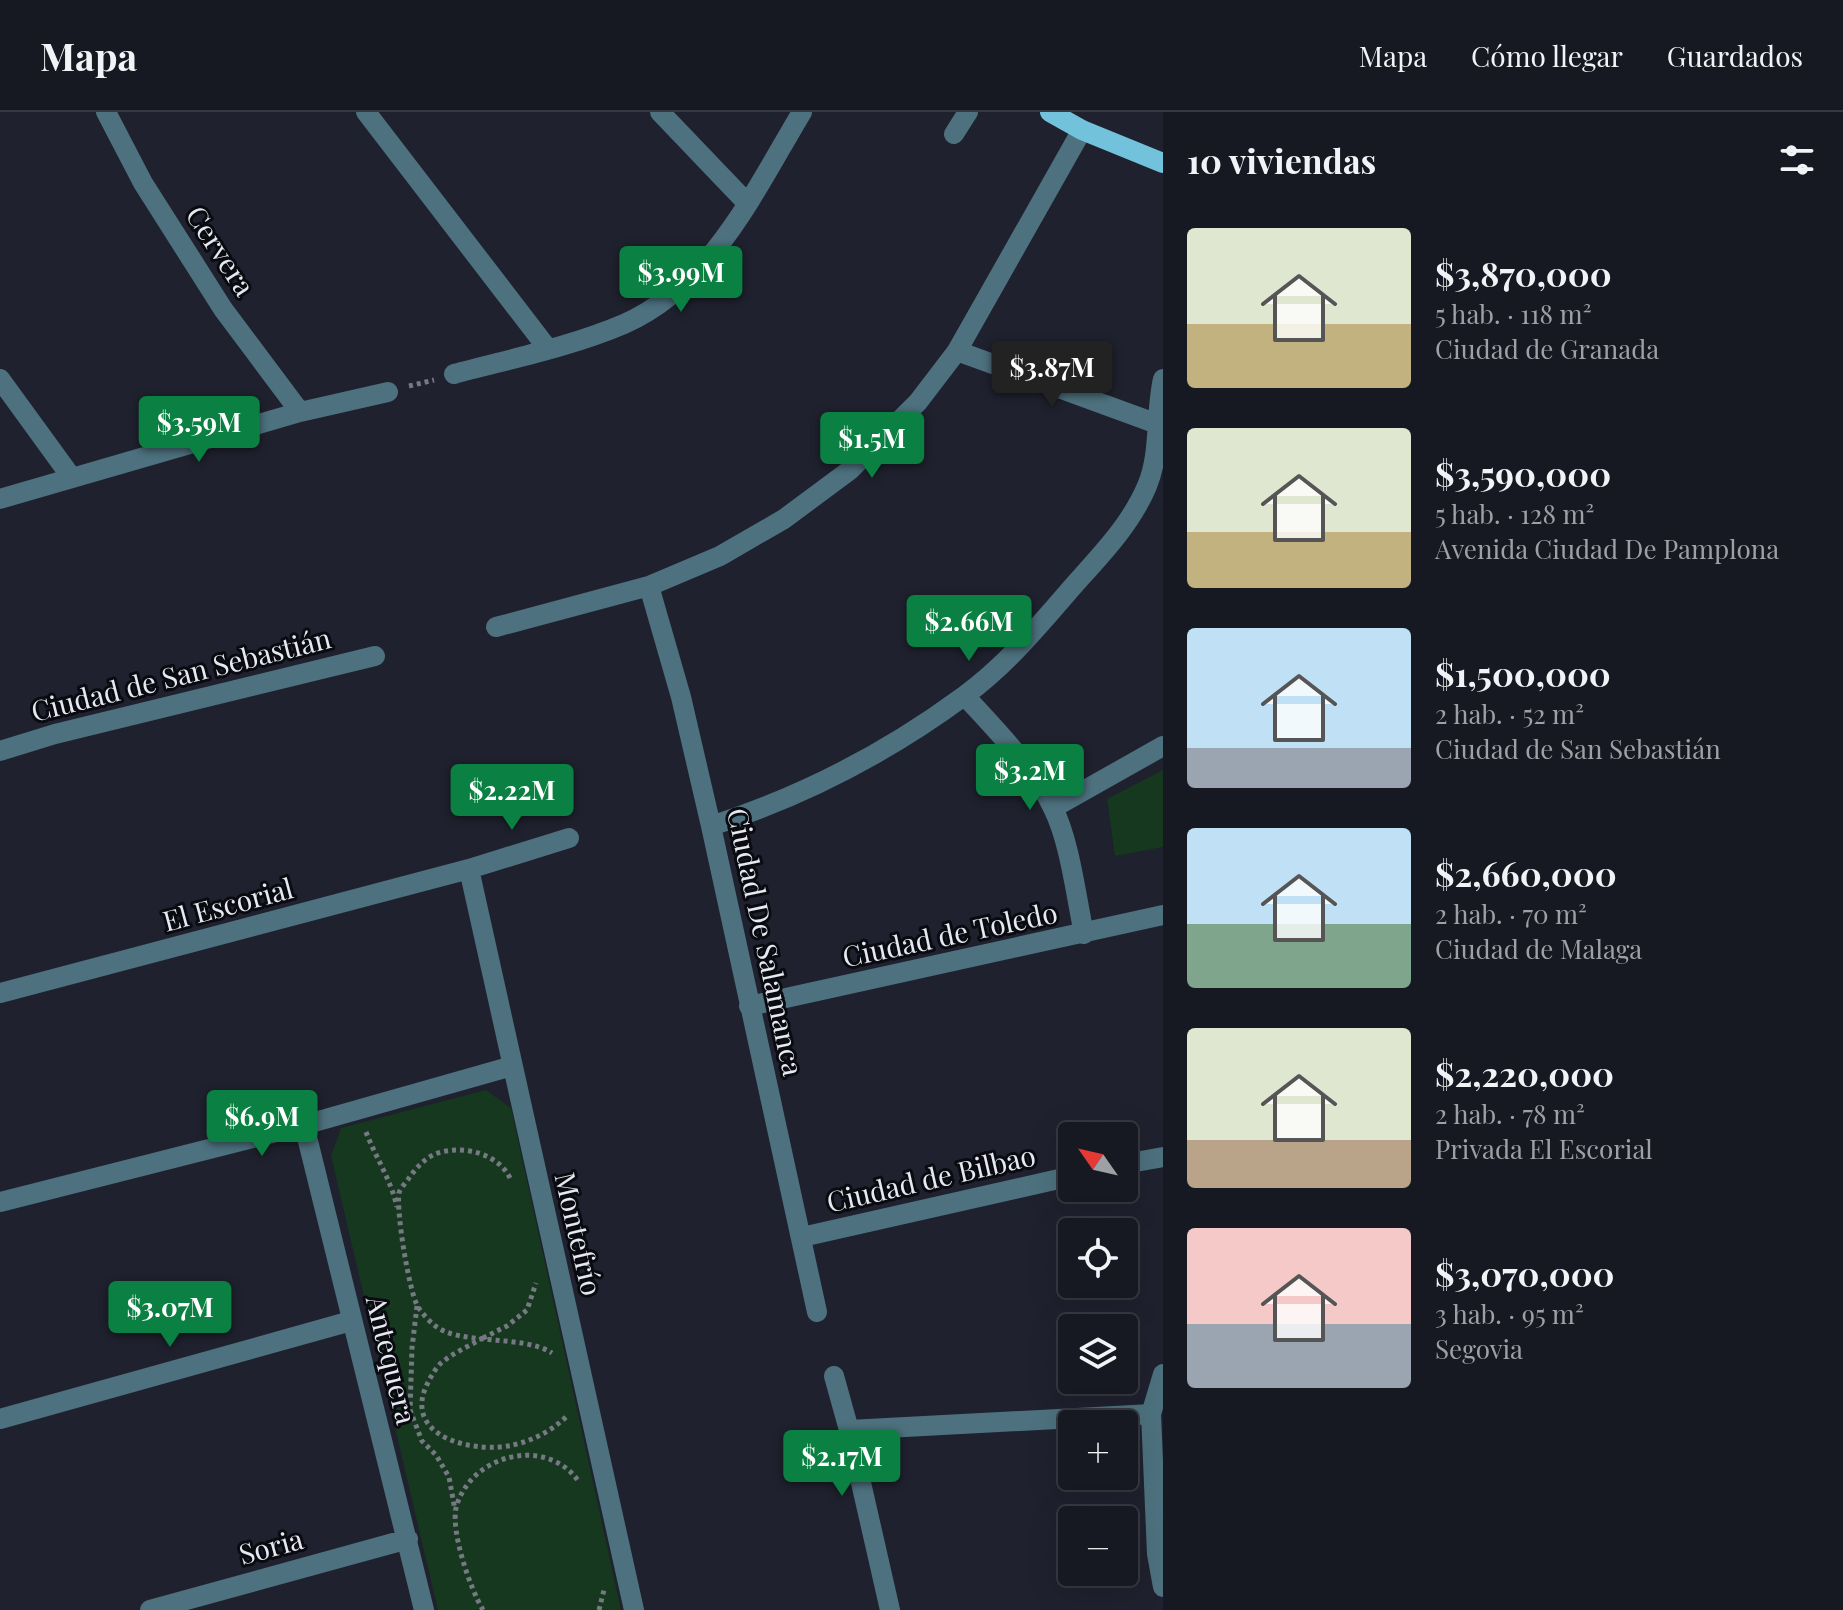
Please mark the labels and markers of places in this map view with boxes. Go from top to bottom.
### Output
pin: $3.99M [616,246,746,314]
pin: $3.87M [987,341,1117,409]
pin: $3.59M [134,396,264,464]
pin: $1.5M [816,412,928,480]
pin: $2.66M [904,595,1034,663]
pin: $3.2M [974,744,1086,812]
pin: $2.22M [447,764,577,832]
pin: $6.9M [206,1090,318,1158]
pin: $3.07M [105,1281,235,1349]
pin: $2.17M [777,1430,907,1498]

